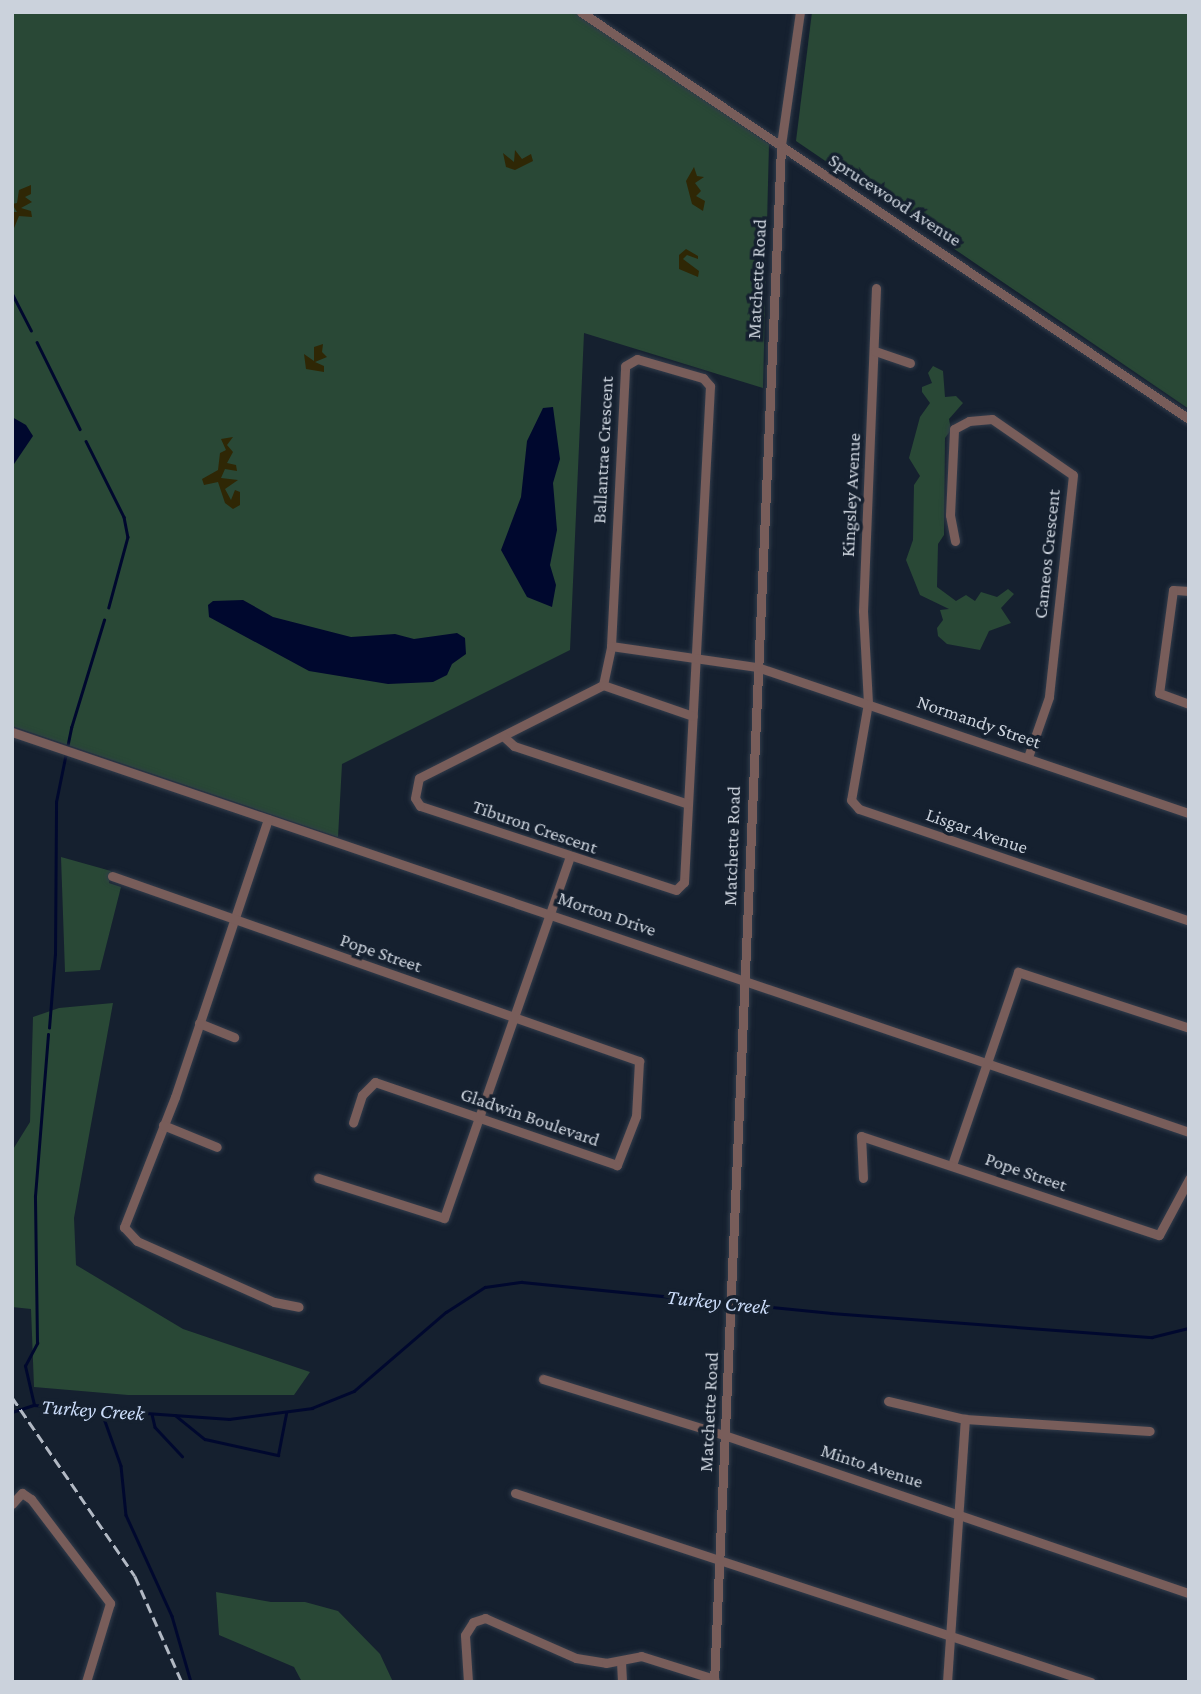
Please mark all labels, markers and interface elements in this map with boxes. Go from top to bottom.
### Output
street label: Sprucewood Avenue [824,149,966,251]
street label: Matchette Road [742,219,772,339]
street label: Ballantrae Crescent [588,376,618,524]
street label: Kingsley Avenue [836,432,866,558]
street label: Cameos Crescent [1029,488,1065,620]
street label: Normandy Street [914,690,1044,754]
street label: Matchette Road [719,786,745,906]
street label: Tiburon Crescent [470,795,600,859]
street label: Lisgar Avenue [923,803,1031,859]
street label: Morton Drive [555,887,659,941]
street label: Pope Street [337,928,425,978]
street label: Gladwin Boulevard [457,1083,603,1151]
street label: Pope Street [982,1147,1070,1197]
water label: Turkey Creek [665,1284,771,1320]
street label: Matchette Road [694,1352,724,1472]
water label: Turkey Creek [41,1394,145,1426]
street label: Minto Avenue [818,1439,926,1493]

